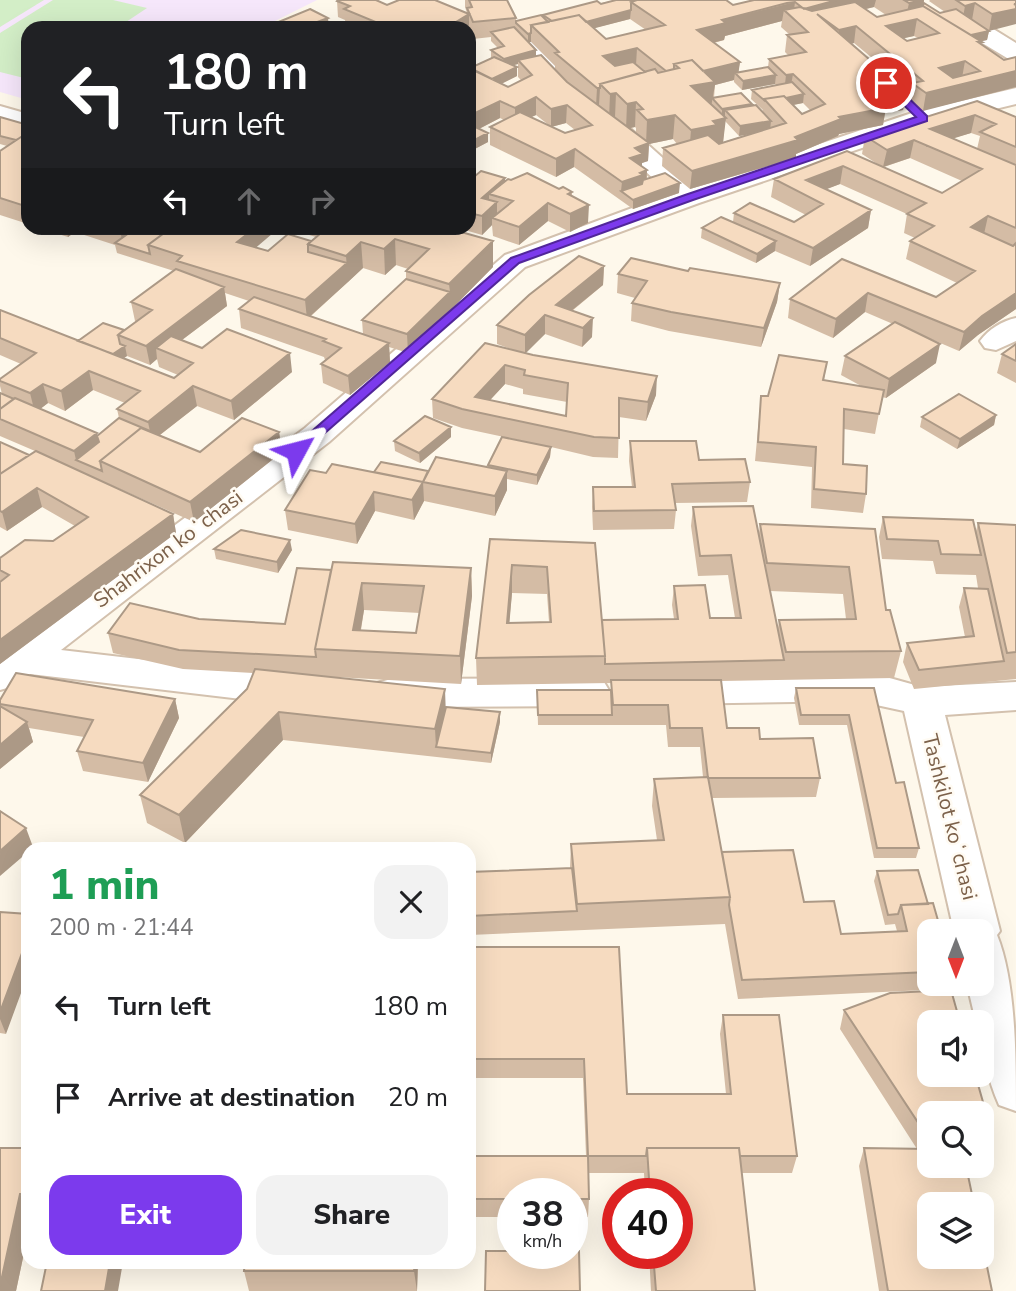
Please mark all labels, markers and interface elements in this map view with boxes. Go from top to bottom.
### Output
text: 180 m [164,39,308,106]
icon: left [49,49,140,140]
pin [856,53,916,113]
icon: arrive [867,64,905,102]
text: Turn left [164,103,284,146]
icon: left [157,182,195,220]
icon: ahead [230,182,268,220]
icon: right [303,182,341,220]
position arrow [259,414,333,488]
street label: Shahrixon koʻchasi [88,484,248,614]
street label: Tashkilot koʻchasi [916,731,984,903]
text: 1 min [49,857,159,914]
button: close [374,865,448,939]
text: 200 m · 21:44 [49,912,194,943]
north arrow [917,919,994,996]
map controls [917,919,994,1269]
icon: left [49,988,87,1026]
text: Turn left [108,989,211,1024]
text: 180 m [372,989,448,1024]
button: sound [917,1010,994,1087]
icon: arrive [49,1079,87,1117]
text: Arrive at destination [108,1080,355,1115]
text: 20 m [388,1080,448,1115]
button: search [917,1101,994,1178]
button: Exit [49,1175,242,1255]
button: Share [256,1175,448,1255]
speed limit sign: 40 [602,1178,693,1269]
text: 38 [521,1191,564,1238]
button: layers [917,1192,994,1269]
text: km/h [523,1229,562,1253]

